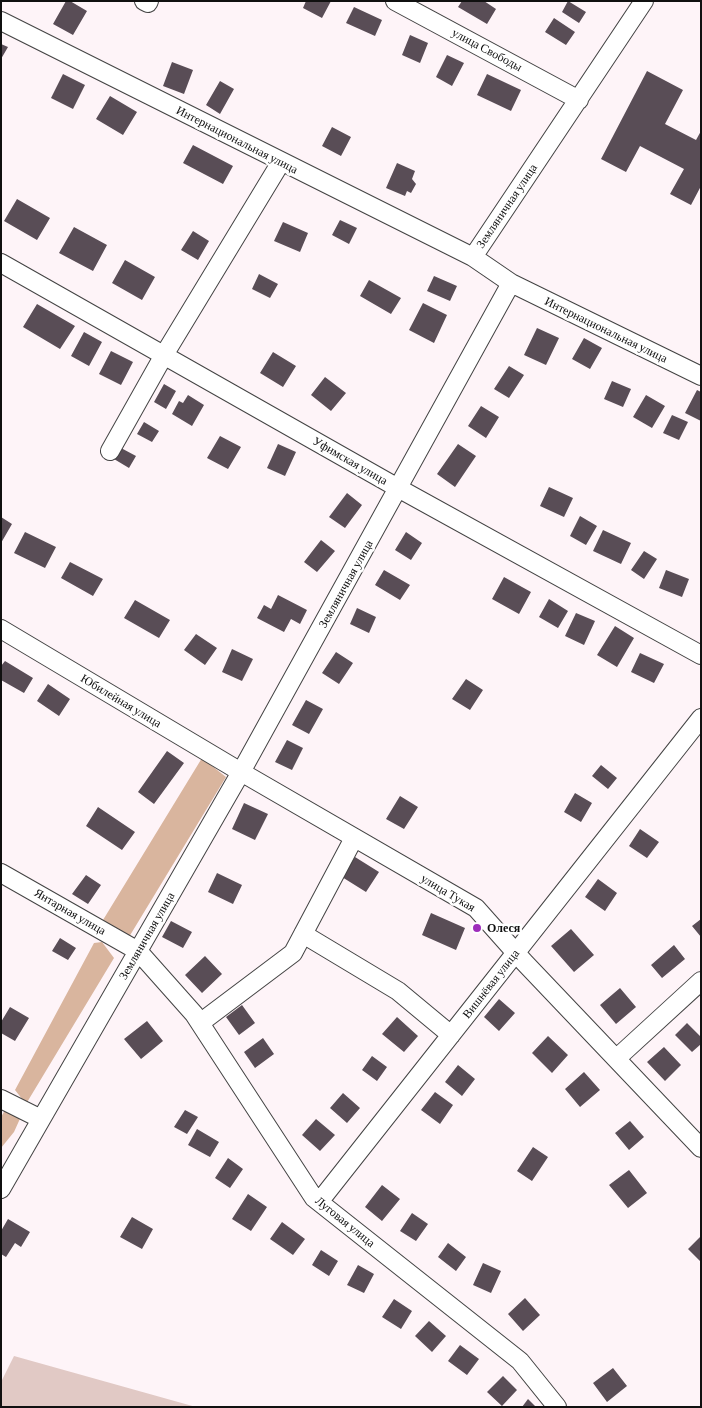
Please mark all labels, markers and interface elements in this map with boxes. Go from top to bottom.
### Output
street label: улица Свободы [449,25,525,75]
street label: Интернациональная улица [174,103,300,177]
street label: Земляничная улица [473,161,541,251]
street label: Интернациональная улица [542,294,670,366]
street label: Уфимская улица [310,434,390,488]
street label: Земляничная улица [316,537,376,631]
street label: Юбилейная улица [78,671,164,731]
street label: улица Тукая [418,871,478,915]
street label: Янтарная улица [32,886,108,938]
street label: Земляничная улица [116,890,178,982]
place label: Олеся [487,921,520,935]
marker: Олеся [471,922,483,934]
street label: Вишнёвая улица [460,947,522,1021]
street label: Луговая улица [312,1194,378,1250]

